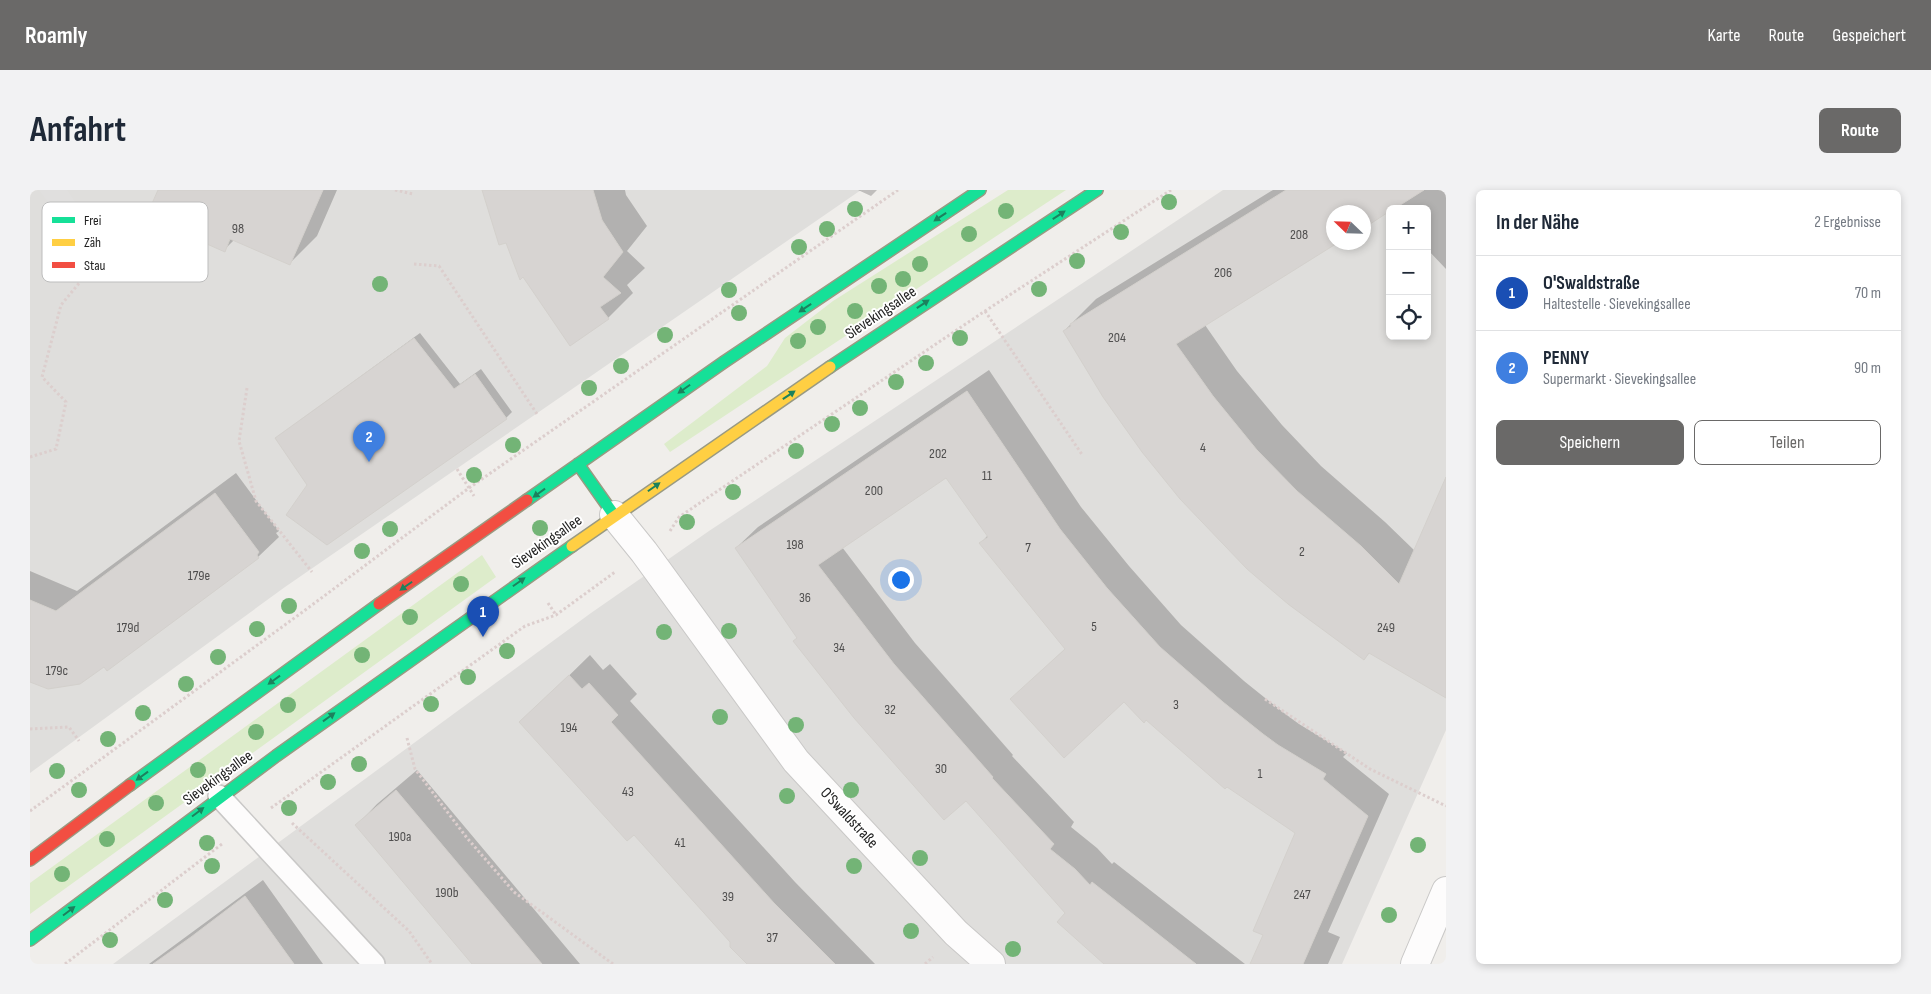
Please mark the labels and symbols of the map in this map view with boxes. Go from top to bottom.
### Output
legend [42,202,208,282]
north arrow [1326,205,1371,250]
one-way arrow [1052,210,1065,219]
text: Frei [84,212,101,229]
one-way arrow [933,212,947,222]
house number: 98 [232,220,244,237]
house number: 208 [1290,226,1308,243]
text: Zäh [84,234,101,251]
text: Stau [84,257,106,274]
house number: 206 [1214,264,1232,281]
street label: Sievekingsallee [842,282,920,344]
one-way arrow [916,299,930,309]
one-way arrow [798,303,812,312]
house number: 204 [1108,329,1126,346]
one-way arrow [678,384,691,394]
one-way arrow [782,391,795,400]
pin: 2 [353,421,385,462]
house number: 4 [1200,439,1206,456]
house number: 202 [929,445,947,462]
house number: 11 [982,467,992,484]
one-way arrow [648,482,661,492]
house number: 200 [865,482,883,499]
one-way arrow [532,488,546,498]
street label: Sievekingsallee [508,511,586,573]
house number: 198 [786,536,804,553]
house number: 7 [1025,539,1031,556]
house number: 2 [1299,543,1305,560]
house number: 179e [188,567,210,584]
your location [888,567,914,593]
one-way arrow [512,577,526,587]
one-way arrow [399,581,413,591]
house number: 36 [799,589,811,606]
pin: 1 [467,596,499,637]
house number: 5 [1091,618,1097,635]
house number: 179d [117,619,139,636]
house number: 249 [1377,619,1395,636]
house number: 34 [833,639,845,656]
house number: 179c [46,662,68,679]
one-way arrow [268,675,281,686]
house number: 3 [1173,696,1179,713]
house number: 32 [884,701,896,718]
one-way arrow [322,711,335,722]
house number: 194 [561,719,578,736]
street label: Sievekingsallee [179,746,257,810]
house number: 30 [935,760,947,777]
house number: 1 [1258,765,1263,782]
one-way arrow [135,771,149,781]
house number: 43 [622,783,634,800]
street label: O'Swaldstraße [816,784,882,852]
one-way arrow [191,807,204,818]
house number: 190a [389,828,411,845]
house number: 41 [675,834,685,851]
house number: 190b [435,884,459,901]
house number: 247 [1293,886,1311,903]
house number: 39 [722,888,734,905]
one-way arrow [62,905,75,916]
house number: 37 [766,929,778,946]

